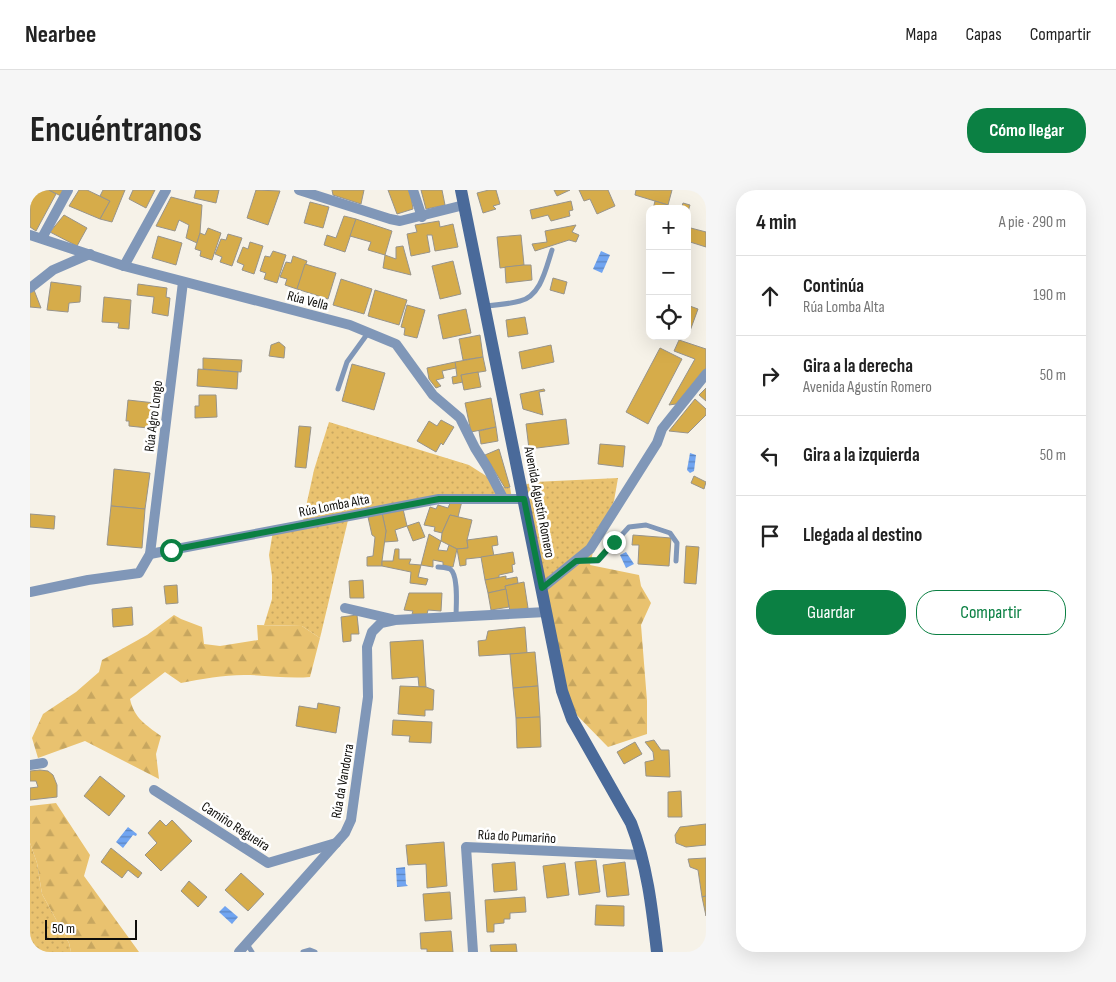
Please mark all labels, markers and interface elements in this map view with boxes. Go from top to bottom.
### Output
text: Nearbee [25,20,96,49]
text: Mapa [905,24,937,45]
text: Capas [965,24,1002,45]
text: Compartir [1030,24,1091,45]
button: Cómo llegar [967,108,1086,153]
text: Encuéntranos [30,109,202,152]
map controls [646,205,691,340]
button: + [646,205,691,250]
text: 4 min [756,210,797,235]
text: A pie · 290 m [999,213,1066,232]
button: − [646,250,691,295]
text: Continúa [803,275,864,298]
icon: ahead [756,282,784,310]
text: 190 m [1033,286,1066,305]
street label: Rúa Vella [285,287,330,314]
button: locate [646,295,691,340]
text: Rúa Lomba Alta [803,298,885,317]
text: Gira a la derecha [803,355,913,378]
icon: right [756,362,784,390]
text: 50 m [1040,366,1066,385]
text: Avenida Agustín Romero [803,378,932,397]
street label: Rúa Agro Longo [141,379,166,453]
icon: left [756,442,784,470]
street label: Avenida Agustín Romero [520,444,559,559]
text: Gira a la izquierda [803,444,920,467]
text: 50 m [1040,446,1066,465]
street label: Rúa Lomba Alta [297,490,371,521]
icon: arrive [756,522,784,550]
text: Llegada al destino [803,524,922,547]
route end [603,531,626,554]
route start [160,539,183,562]
button: Guardar [756,590,906,635]
button: Compartir [916,590,1066,635]
street label: Rúa da Vandorra [328,742,357,820]
street label: Camiño Regueira [198,798,273,855]
street label: Rúa do Pumariño [477,826,557,847]
scale bar [45,917,138,940]
text: 50 m [52,920,75,937]

